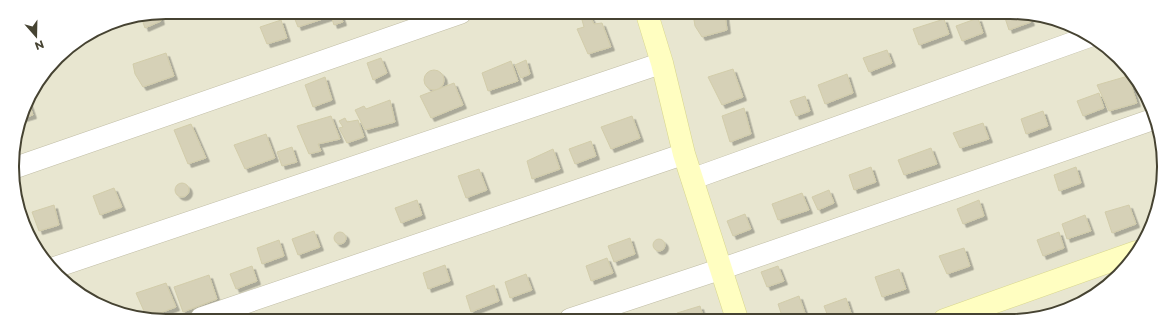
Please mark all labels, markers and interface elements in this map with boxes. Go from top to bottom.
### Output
north arrow [16,16,56,56]
text: N [33,37,46,53]

